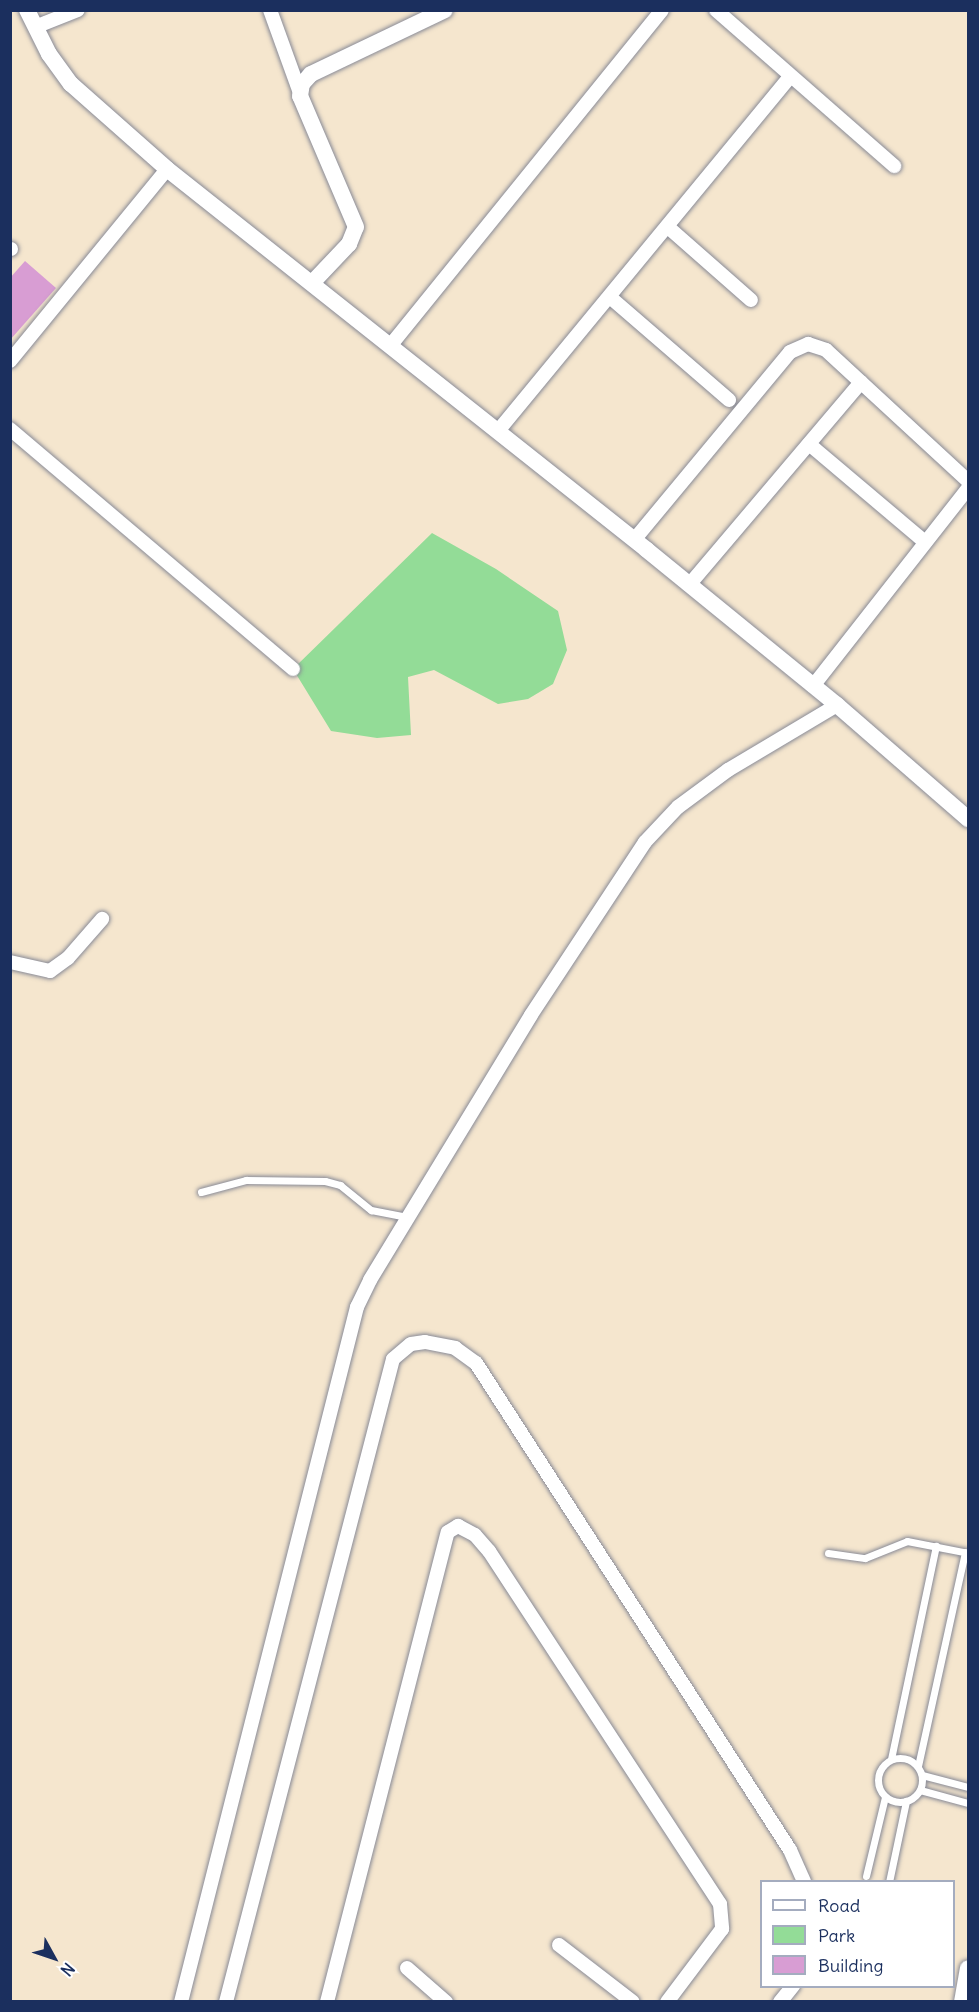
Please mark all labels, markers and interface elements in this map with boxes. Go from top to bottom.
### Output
legend [760,1880,955,1988]
text: Road [818,1894,860,1917]
text: Park [818,1924,855,1947]
north arrow [24,1928,84,1988]
text: Building [818,1954,883,1977]
text: N [57,1959,79,1980]

